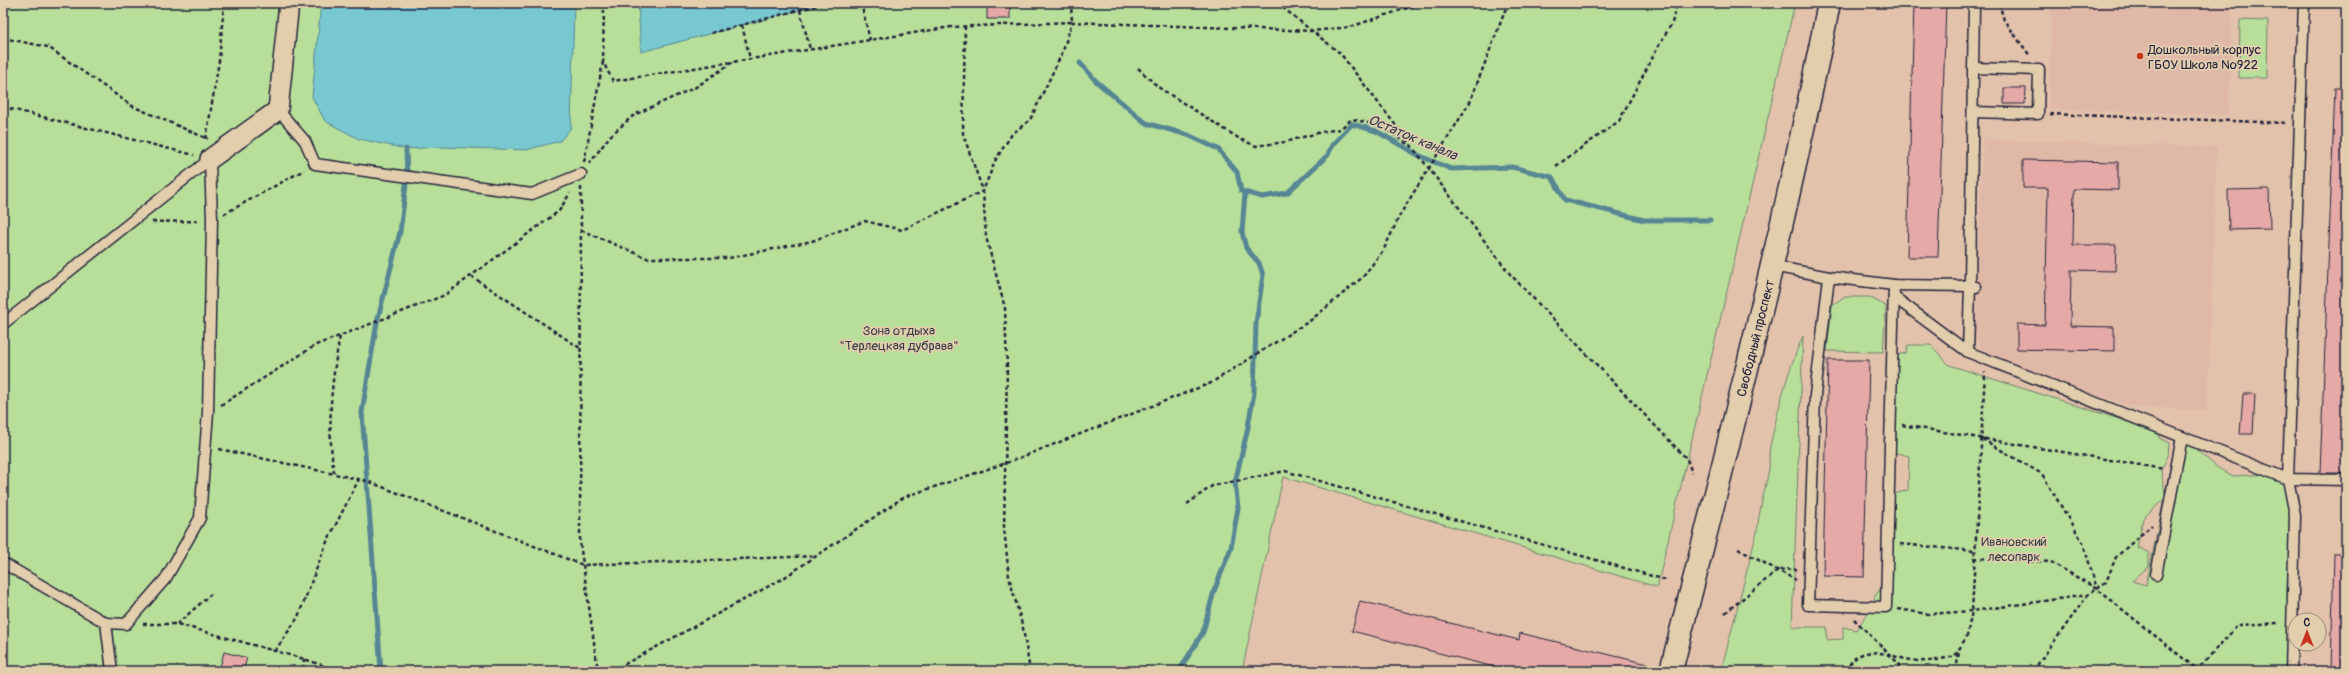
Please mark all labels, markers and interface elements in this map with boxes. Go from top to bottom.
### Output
place label: Дошкольный корпус ГБОУ Школа №922 [2147,42,2261,73]
marker: Дошкольный корпус ГБОУ Школа №922 [2135,51,2145,61]
water label: Остаток канала [1366,111,1461,164]
street label: Свободный проспект [1734,278,1778,398]
park label: Зона отдыха "Терлецкая дубрава" [840,323,958,354]
park label: Ивановский лесопарк [1981,534,2047,565]
north arrow [2287,612,2327,652]
text: С [2304,616,2311,629]

